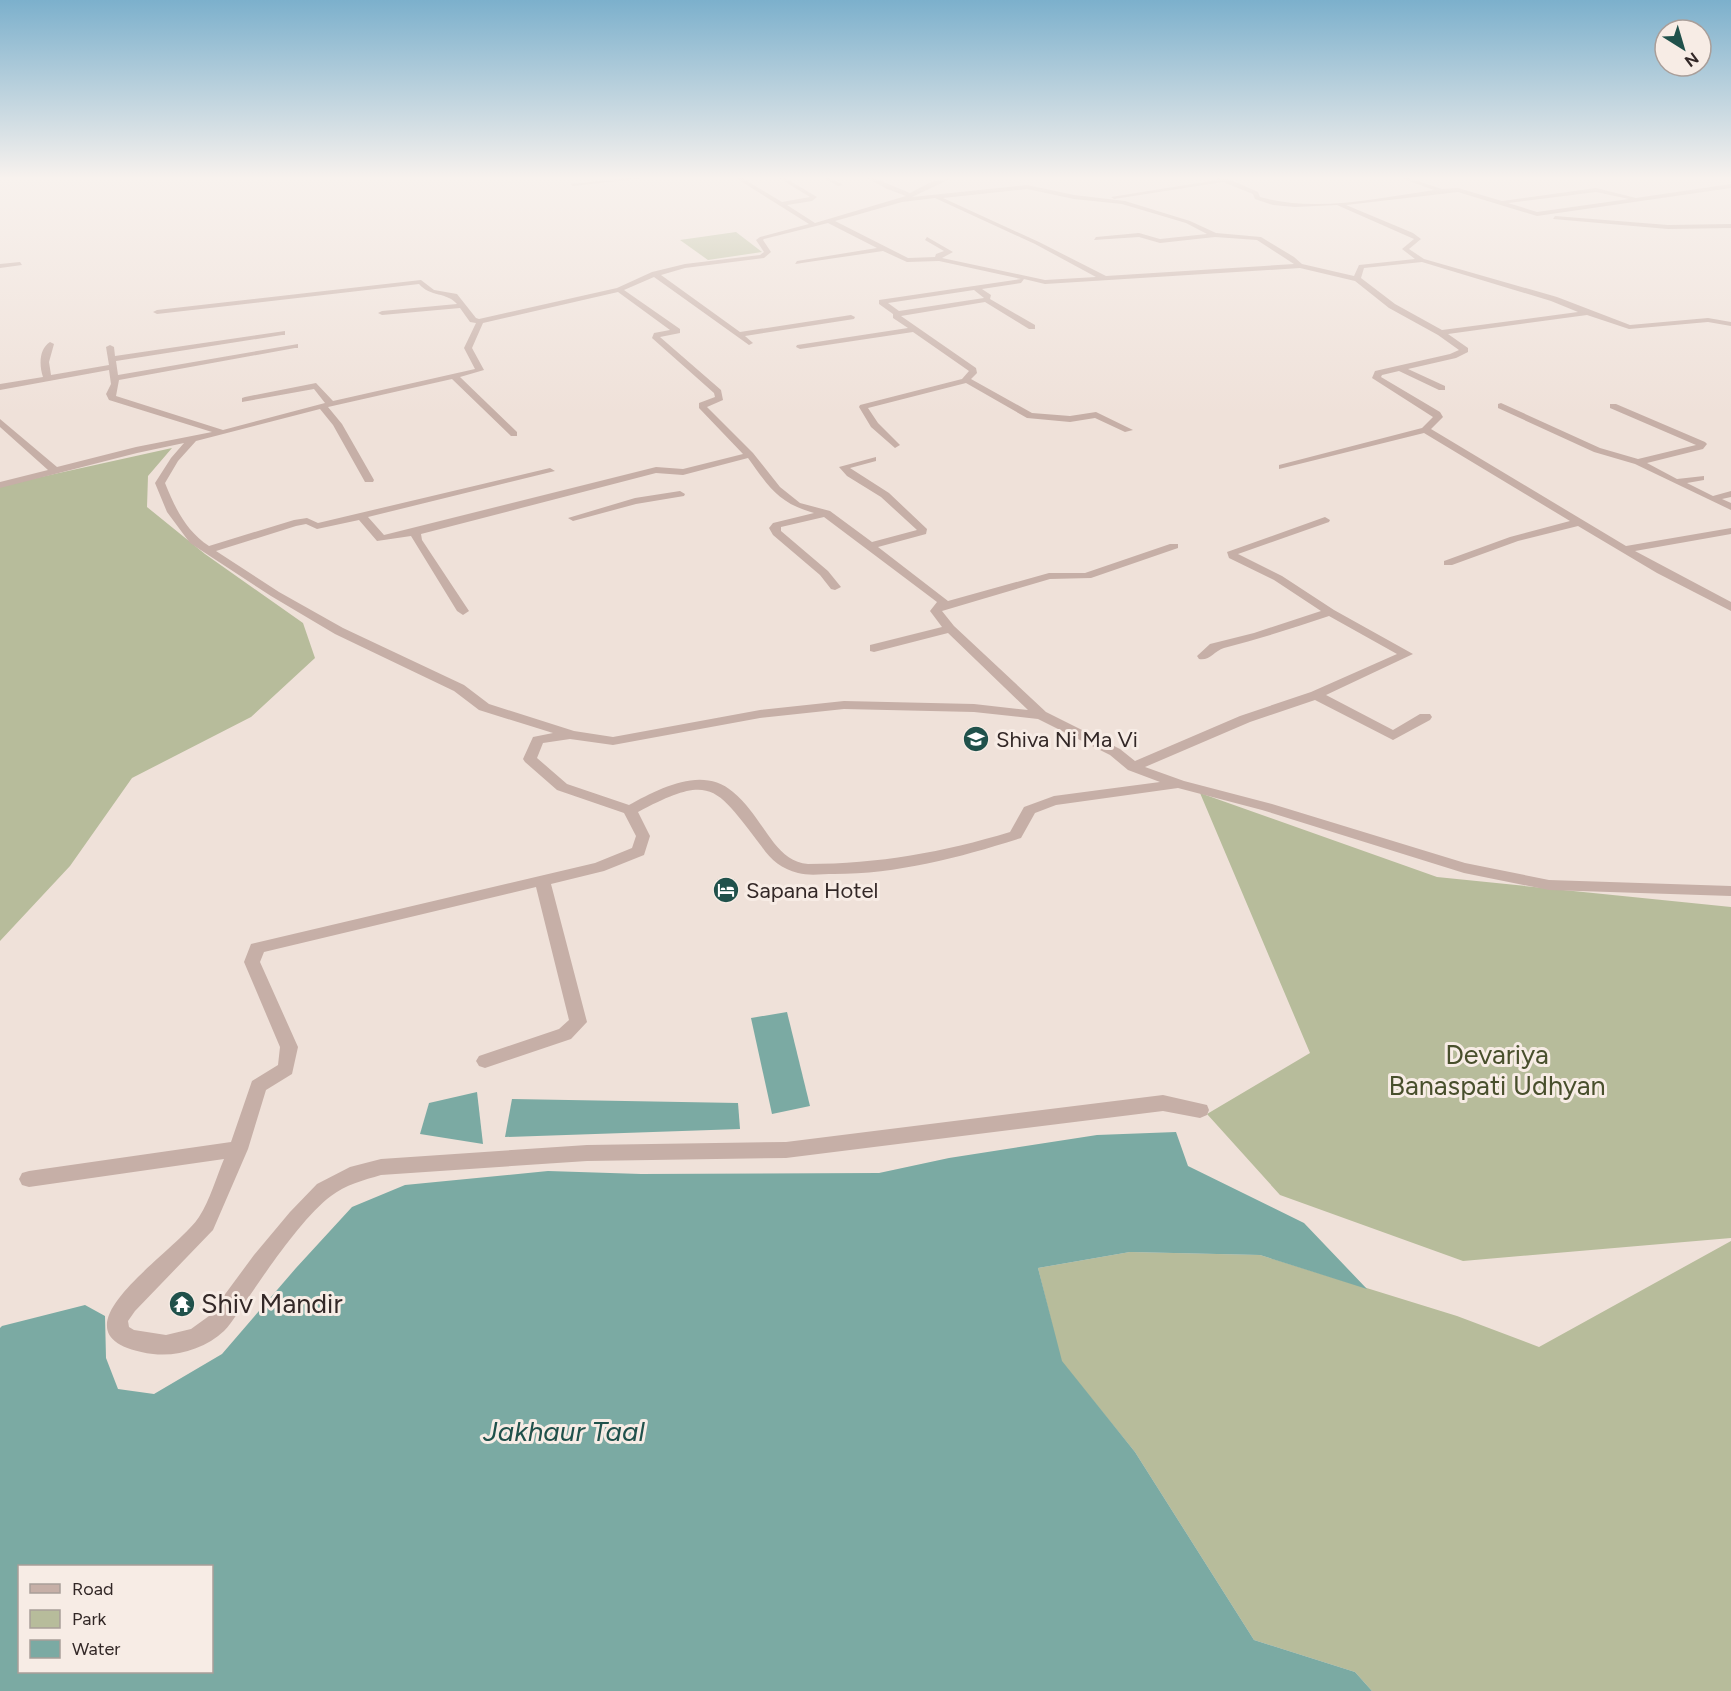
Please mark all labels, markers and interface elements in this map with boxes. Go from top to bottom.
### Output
north arrow [1653,18,1713,78]
text: N [1681,48,1702,71]
school or university icon: Shiva Ni Ma Vi [961,724,991,754]
place label: Shiva Ni Ma Vi [996,726,1138,753]
hotel icon: Sapana Hotel [711,875,741,905]
place label: Sapana Hotel [746,877,878,904]
park label: Devariya Banaspati Udhyan [1388,1038,1606,1102]
place label: Shiv Mandir [201,1287,343,1320]
temple icon: Shiv Mandir [167,1289,197,1319]
water label: Jakhaur Taal [482,1414,645,1448]
legend [18,1565,213,1673]
text: Road [72,1578,113,1600]
text: Park [72,1608,107,1630]
text: Water [72,1638,120,1660]

